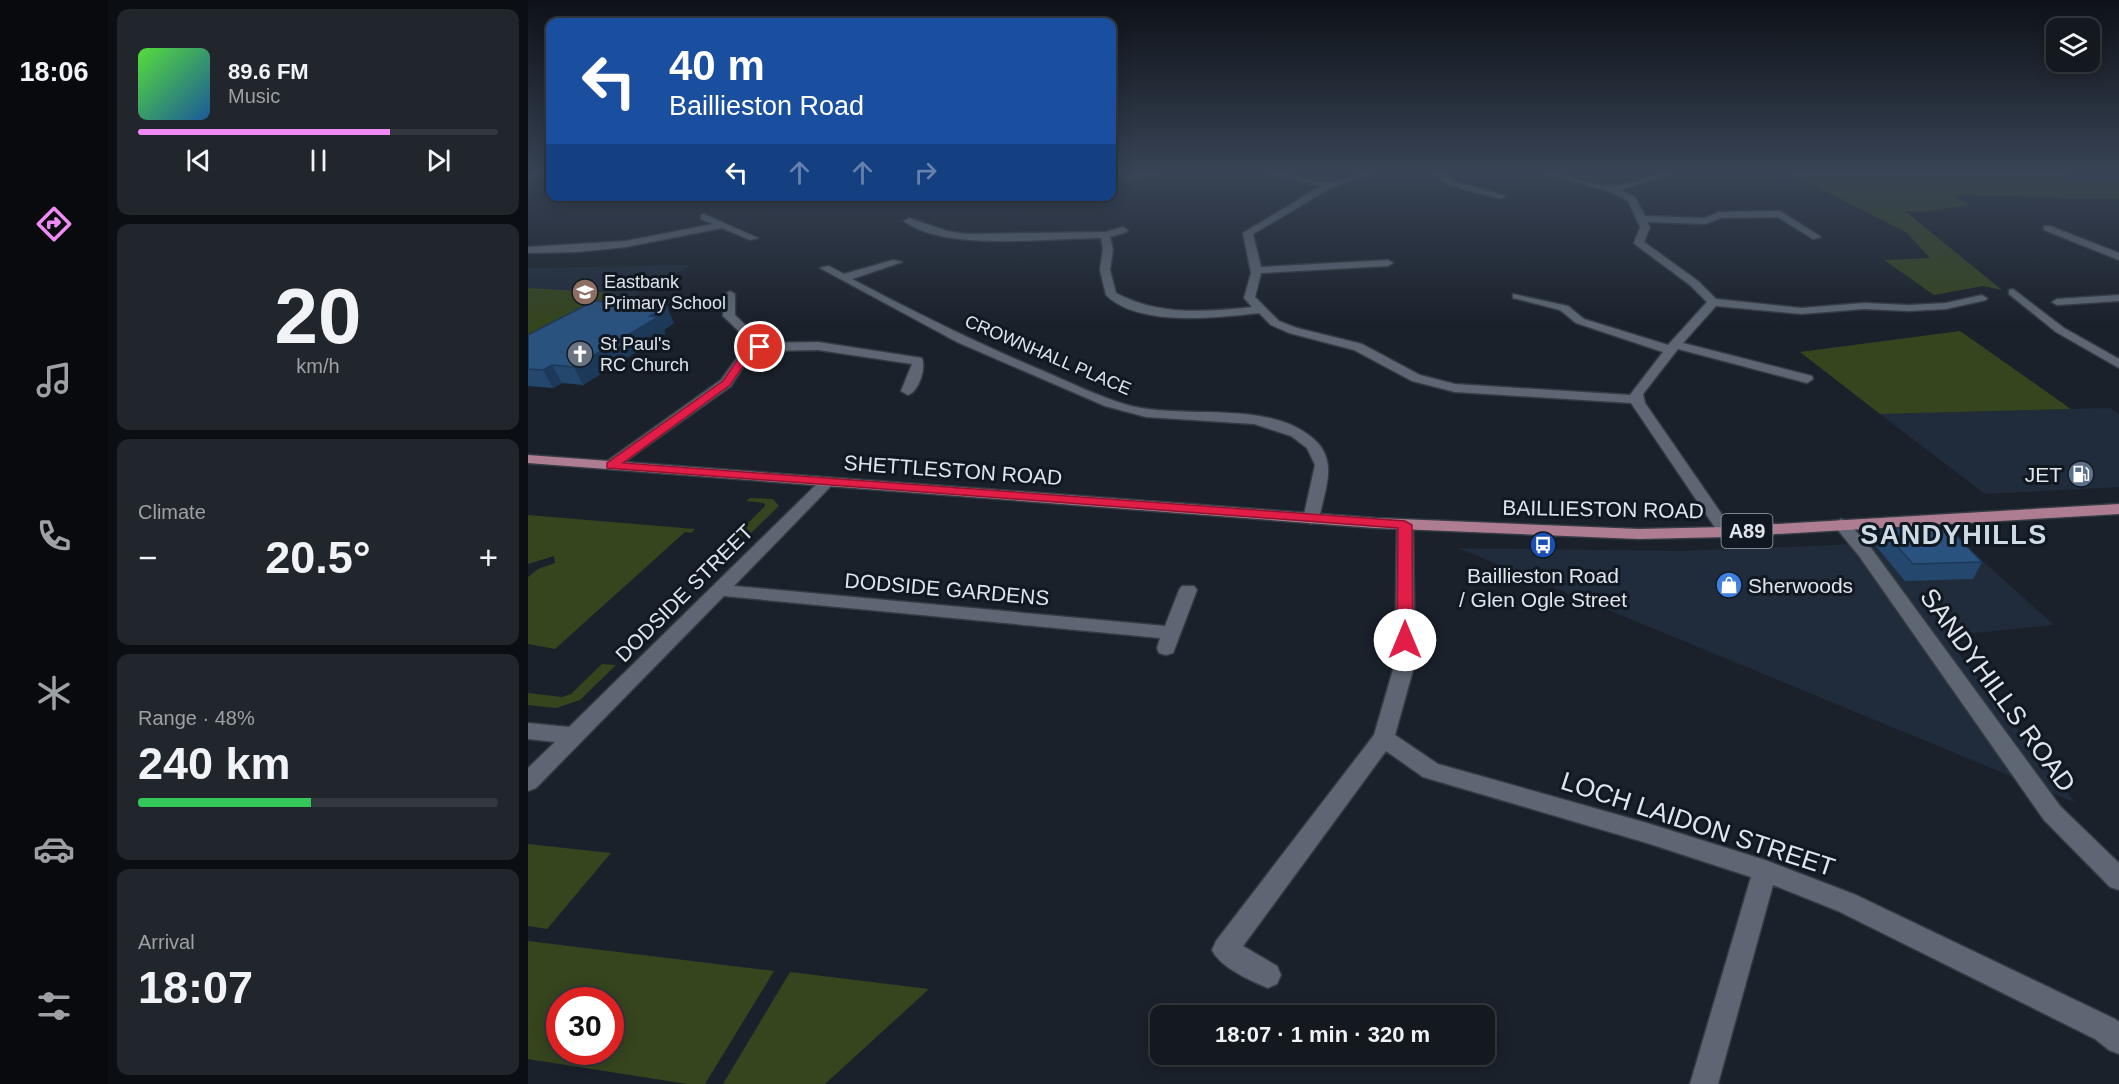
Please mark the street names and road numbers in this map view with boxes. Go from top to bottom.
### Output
street label: CROWNHALL PLACE [962,311,1134,399]
street label: SHETTLESTON ROAD [843,451,1063,489]
street label: BAILLIESTON ROAD [1502,496,1704,522]
road number: A89 [1722,514,1772,548]
street label: DODSIDE STREET [611,520,757,666]
street label: DODSIDE GARDENS [844,569,1050,609]
street label: SANDYHILLS ROAD [1914,582,2082,798]
street label: LOCH LAIDON STREET [1557,766,1839,882]

